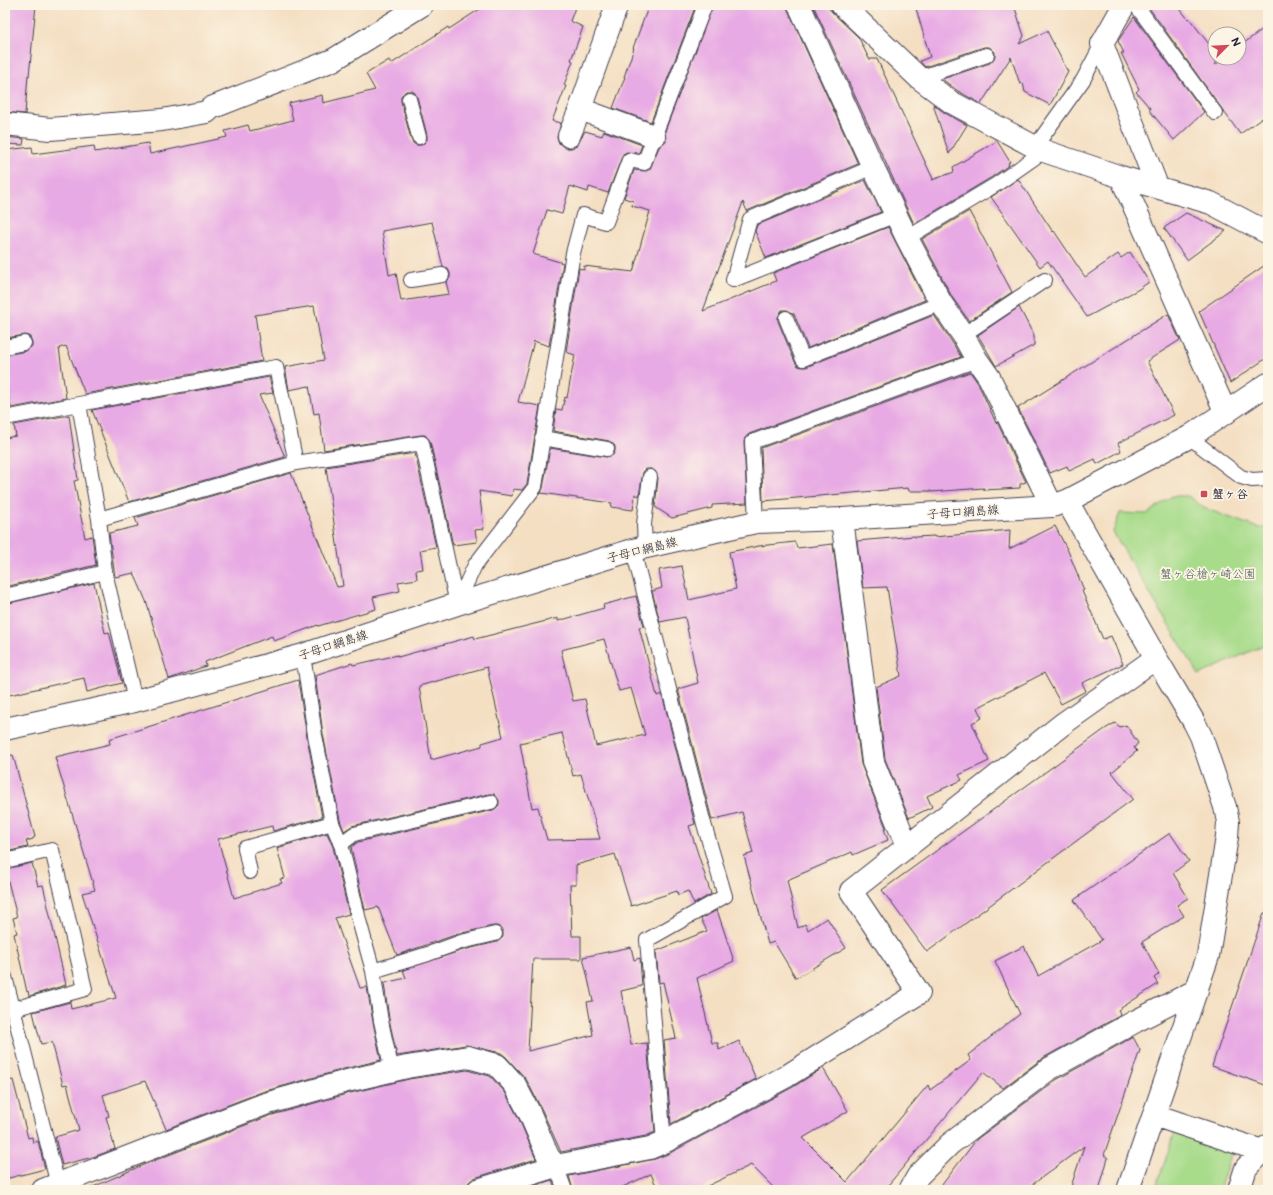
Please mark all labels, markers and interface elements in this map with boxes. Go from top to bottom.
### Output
north arrow [1207,26,1247,66]
text: N [1228,36,1243,49]
place label: 蟹ヶ谷 [1212,487,1248,502]
marker: 蟹ヶ谷 [1199,489,1209,499]
street label: 子母口綱島線 [927,503,999,522]
street label: 子母口綱島線 [605,534,679,566]
park label: 蟹ヶ谷槍ヶ崎公園 [1160,567,1256,582]
street label: 子母口綱島線 [297,627,370,664]

